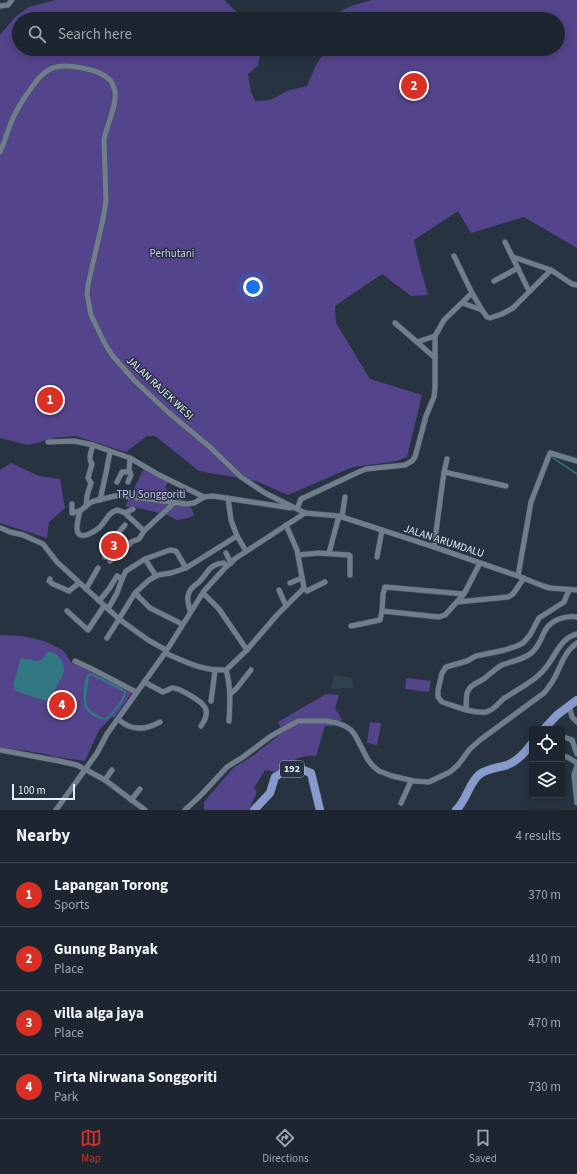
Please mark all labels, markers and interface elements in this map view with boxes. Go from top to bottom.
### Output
search box [12,12,565,56]
icon: search [26,23,48,45]
text: Search here [58,24,132,45]
pin: 2 [401,71,427,101]
park label: Perhutani [150,246,194,261]
your location [243,277,263,297]
street label: JALAN RAJEK WESI [123,353,197,423]
pin: 1 [37,385,63,415]
park label: TPU Songgoriti [116,487,186,502]
street label: JALAN ARUMDALU [402,521,486,561]
pin: 3 [101,531,127,561]
pin: 4 [49,690,75,720]
map controls [529,726,565,798]
button: locate [529,726,565,762]
road number: 192 [280,761,304,777]
button: layers [529,762,565,798]
scale bar [12,782,75,801]
text: 100 m [18,783,46,798]
text: Nearby [16,824,70,848]
text: 4 results [516,827,561,845]
text: Lapangan Torong [54,875,168,896]
text: 1 [26,886,32,904]
text: 370 m [528,886,561,904]
text: Sports [54,896,89,914]
text: Gunung Banyak [54,939,158,960]
text: 2 [26,950,32,968]
text: 410 m [528,950,561,968]
text: Place [54,960,83,978]
text: villa alga jaya [54,1003,144,1024]
text: 3 [26,1014,32,1032]
text: 470 m [528,1014,561,1032]
text: Place [54,1024,83,1042]
text: Tirta Nirwana Songgoriti [54,1067,217,1088]
text: 4 [26,1078,32,1096]
text: 730 m [528,1078,561,1096]
text: Park [54,1088,78,1106]
tab: Map [80,1127,102,1166]
tab: Directions [262,1127,309,1166]
tab: Saved [469,1127,497,1166]

